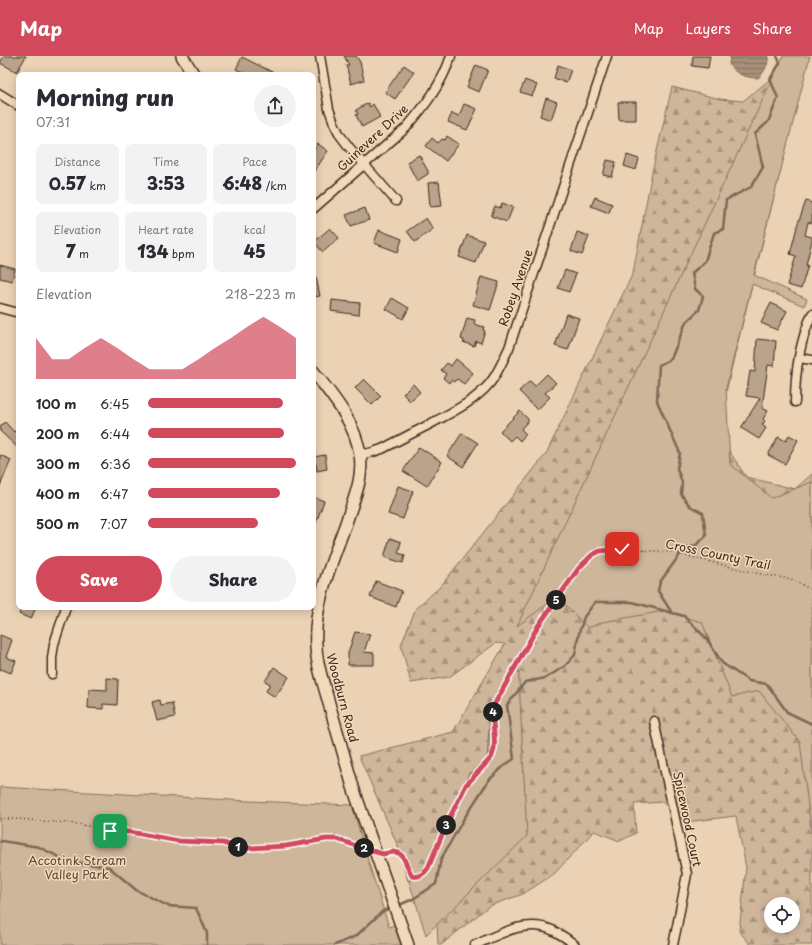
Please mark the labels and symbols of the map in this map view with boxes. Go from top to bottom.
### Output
street label: Guinevere Drive [333,99,412,175]
street label: Robey Avenue [494,246,537,328]
pin [605,532,639,566]
street label: Cross County Trail [664,534,772,574]
pin: 5 [546,590,566,610]
street label: Woodburn Road [322,651,364,744]
pin: 4 [483,702,503,722]
street label: Spicewood Court [669,770,707,868]
pin [93,814,127,848]
pin: 3 [436,815,456,835]
pin: 1 [228,837,248,857]
pin: 2 [354,838,374,858]
park label: Accotink Stream Valley Park [28,851,126,883]

